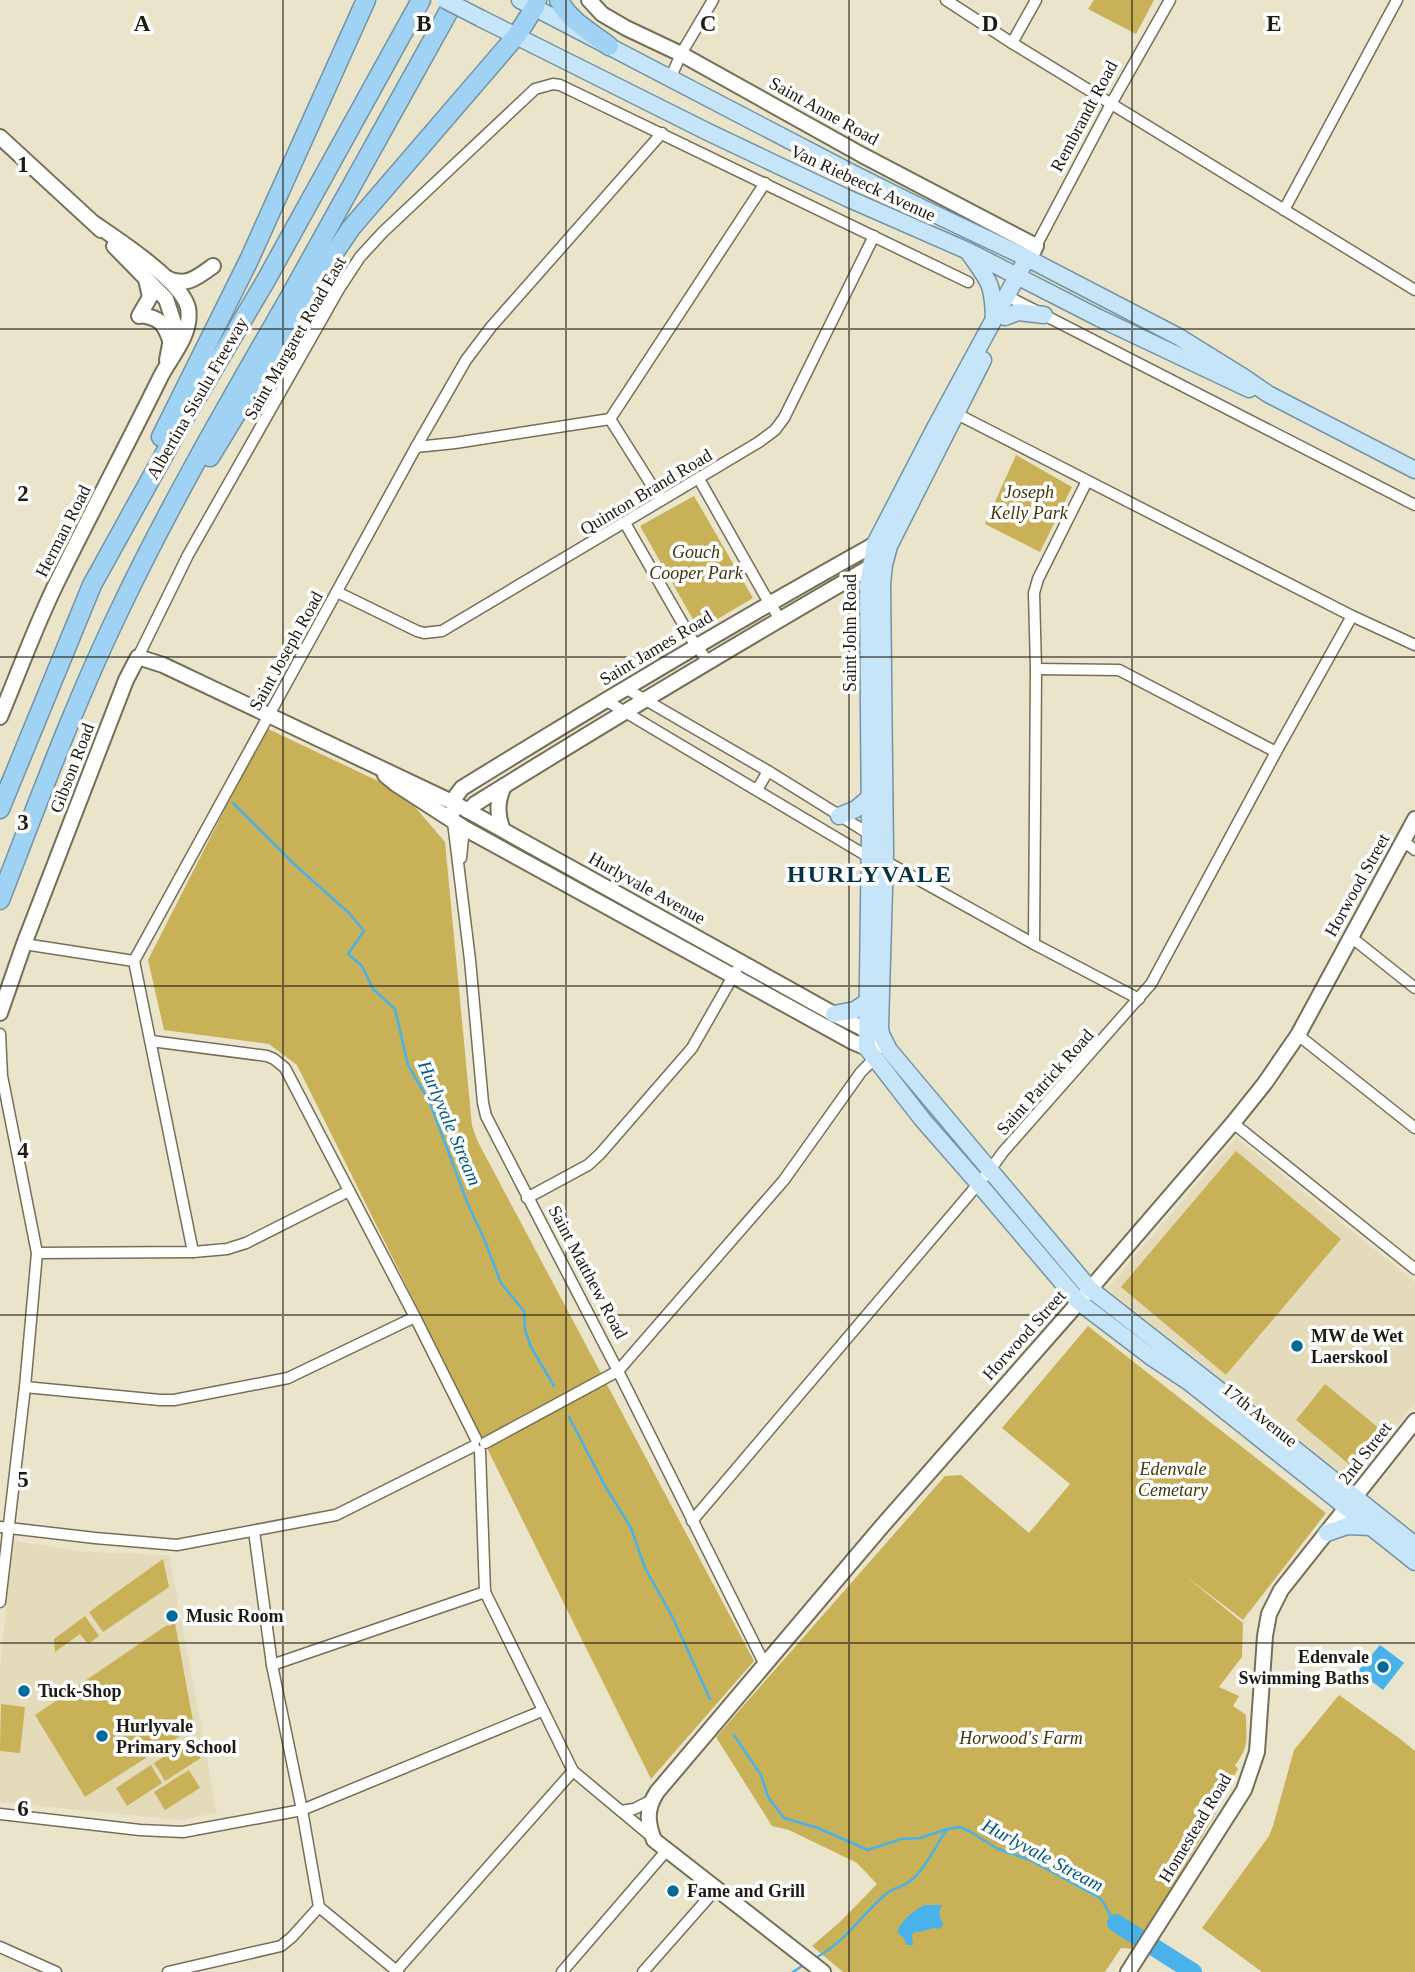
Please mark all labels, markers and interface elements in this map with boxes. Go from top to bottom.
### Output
text: A [134,11,151,36]
text: B [416,11,432,36]
text: C [700,11,716,36]
text: D [982,11,998,36]
text: E [1266,11,1282,36]
street label: Rembrandt Road [1046,57,1122,175]
street label: Saint Anne Road [766,73,882,149]
street label: Van Riebeeck Avenue [787,141,939,225]
text: 1 [17,152,29,177]
street label: Saint Margaret Road East [240,253,350,423]
street label: Albertina Sisulu Freeway [142,313,252,483]
street label: Quinton Brand Road [577,445,715,539]
text: 2 [17,481,29,506]
street label: Herman Road [31,482,95,580]
park label: Joseph Kelly Park [989,482,1069,523]
park label: Gouch Cooper Park [649,542,744,583]
street label: Saint John Road [840,574,860,692]
street label: Saint Joseph Road [245,588,327,714]
street label: Saint James Road [596,606,716,690]
street label: Gibson Road [46,720,98,816]
text: 3 [17,810,29,835]
street label: Horwood Street [1321,830,1393,940]
street label: Hurlyvale Avenue [585,848,709,928]
district label: HURLYVALE [787,861,953,887]
street label: Saint Patrick Road [992,1025,1098,1139]
water label: Hurlyvale Stream [414,1056,486,1189]
text: 4 [17,1138,29,1163]
street label: Saint Matthew Road [544,1202,632,1342]
street label: Horwood Street [978,1286,1070,1384]
place label: MW de Wet Laerskool [1311,1326,1403,1367]
marker: MW de Wet Laerskool [1289,1338,1305,1354]
street label: 17th Avenue [1219,1379,1301,1451]
street label: 2nd Street [1334,1418,1396,1488]
park label: Edenvale Cemetary [1138,1459,1208,1500]
text: 5 [17,1467,29,1492]
place label: Music Room [186,1606,284,1626]
marker: Music Room [164,1608,180,1624]
place label: Edenvale Swimming Baths [1238,1647,1369,1688]
marker: Edenvale Swimming Baths [1375,1659,1391,1675]
place label: Tuck-Shop [38,1681,121,1701]
marker: Tuck-Shop [16,1683,32,1699]
place label: Hurlyvale Primary School [116,1716,236,1757]
marker: Hurlyvale Primary School [94,1728,110,1744]
park label: Horwood's Farm [958,1728,1083,1748]
street label: Homestead Road [1155,1770,1235,1886]
text: 6 [17,1796,29,1821]
water label: Hurlyvale Stream [978,1814,1107,1896]
place label: Fame and Grill [687,1881,805,1901]
marker: Fame and Grill [665,1883,681,1899]

